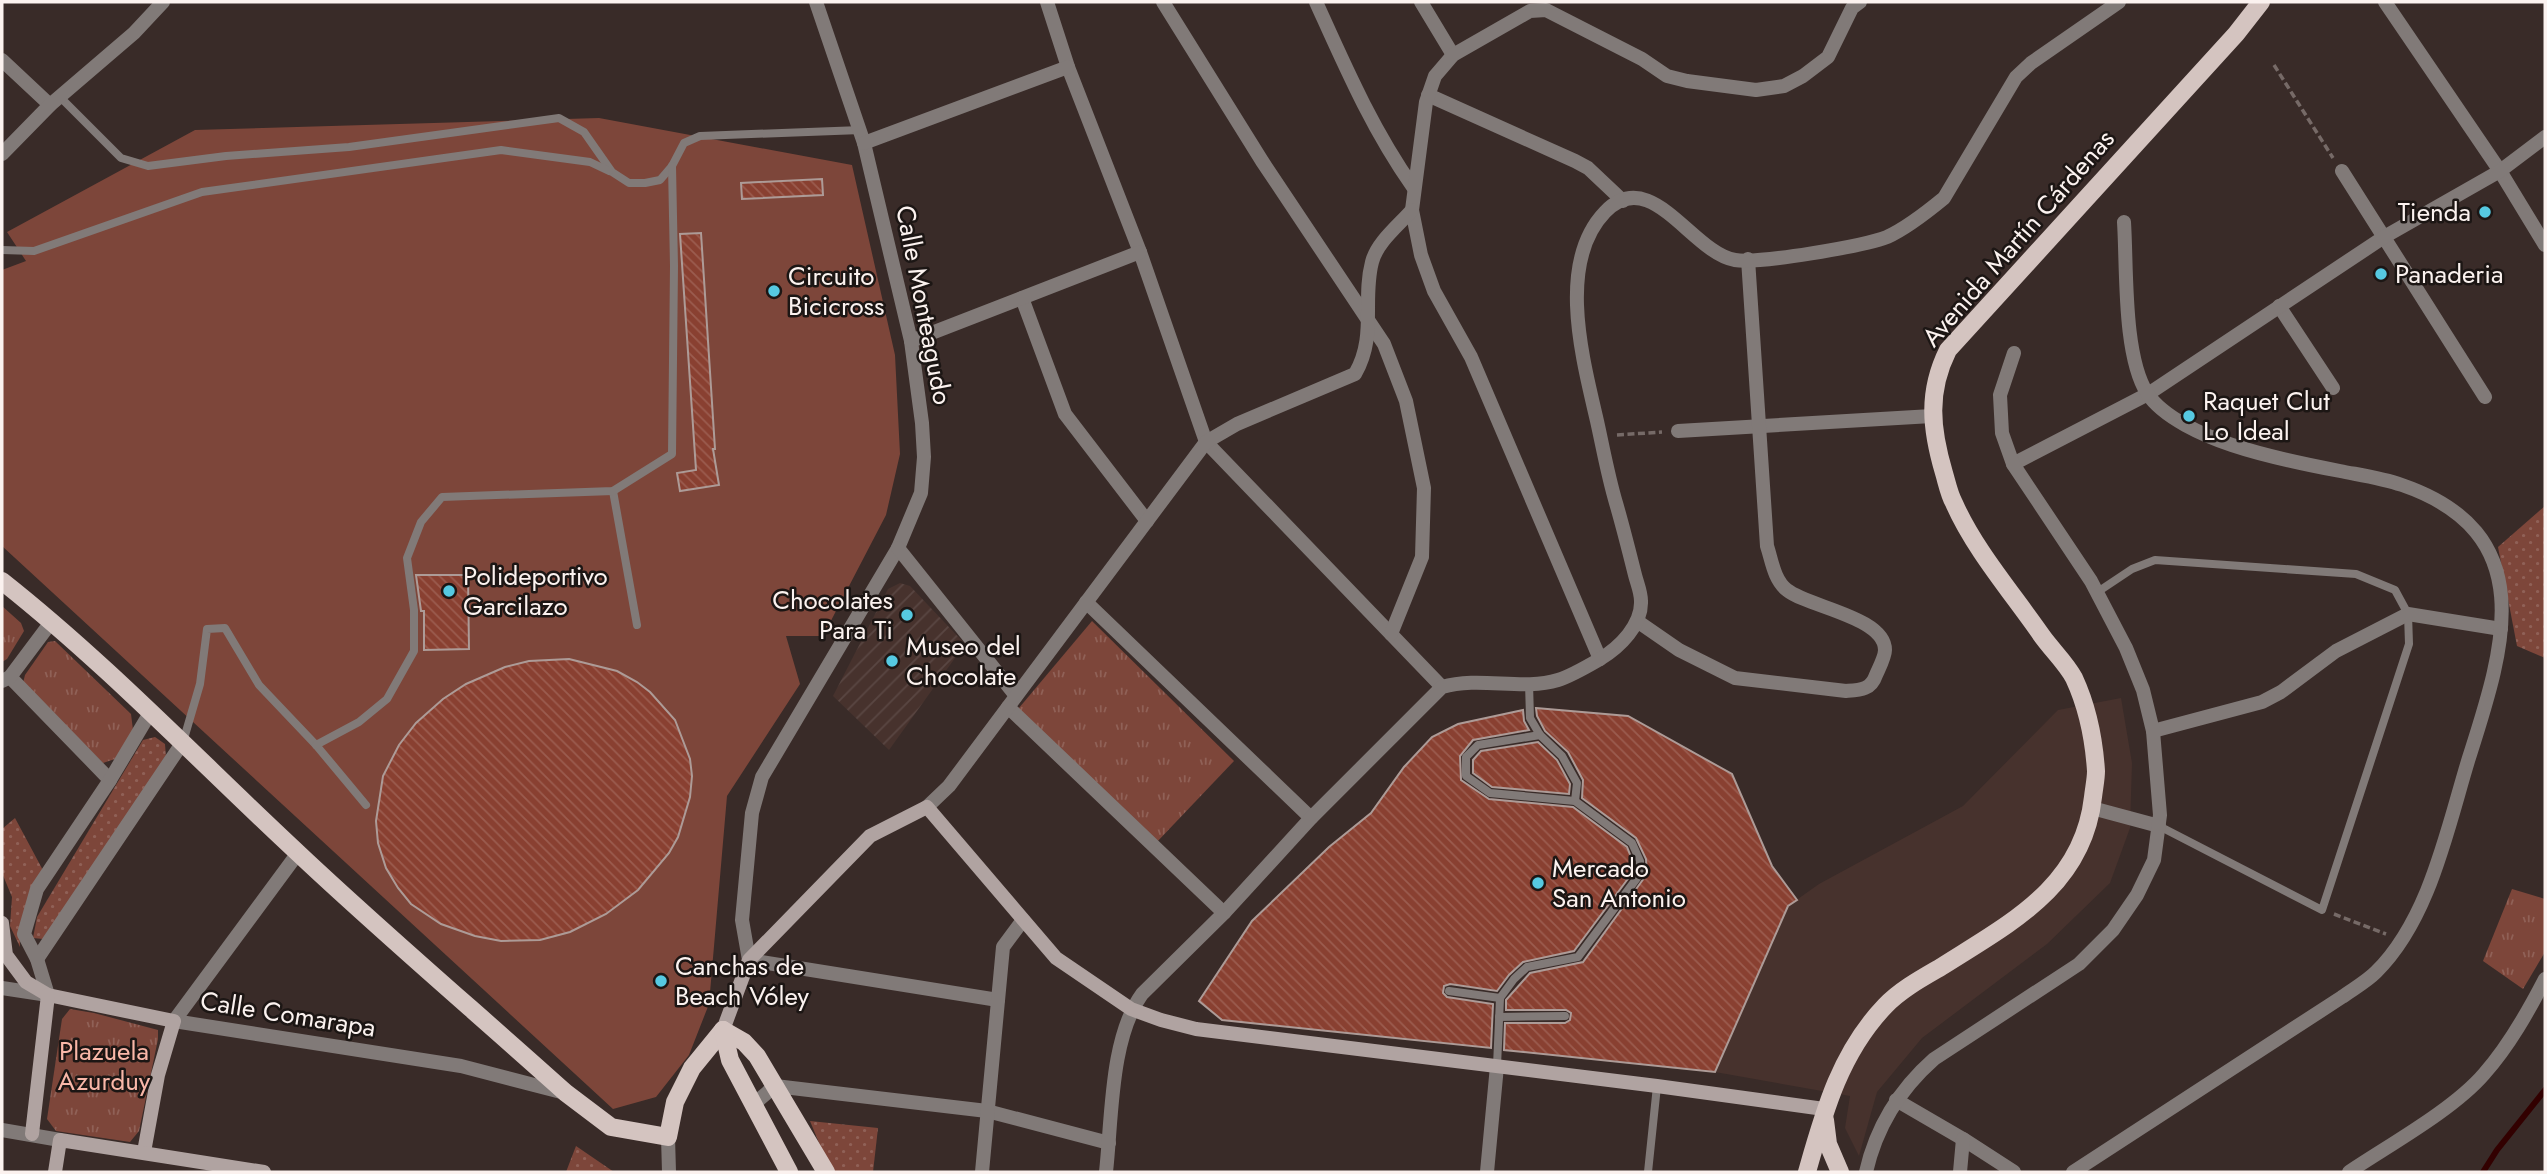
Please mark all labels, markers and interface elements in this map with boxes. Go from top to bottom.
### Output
street label: Avenida Martín Cárdenas [1913,121,2123,355]
place label: Tienda [2398,193,2471,231]
street label: Calle Monteagudo [886,202,962,408]
marker: Tienda [2477,204,2493,220]
place label: Panaderia [2395,255,2504,293]
place label: Circuito Bicicross [788,257,885,325]
marker: Panaderia [2373,266,2389,282]
marker: Circuito Bicicross [766,283,782,299]
place label: Raquet Clut Lo Ideal [2203,382,2330,450]
marker: Raquet Clut Lo Ideal [2181,408,2197,424]
place label: Polideportivo Garcilazo [463,557,608,625]
place label: Chocolates Para Ti [772,581,893,649]
marker: Polideportivo Garcilazo [441,583,457,599]
marker: Chocolates Para Ti [899,607,915,623]
place label: Museo del Chocolate [906,627,1021,695]
marker: Museo del Chocolate [884,653,900,669]
place label: Mercado San Antonio [1552,849,1686,917]
marker: Mercado San Antonio [1530,875,1546,891]
place label: Canchas de Beach Vóley [675,947,810,1015]
marker: Canchas de Beach Vóley [653,973,669,989]
street label: Calle Comarapa [198,981,378,1047]
park label: Plazuela Azurduy [58,1032,151,1100]

